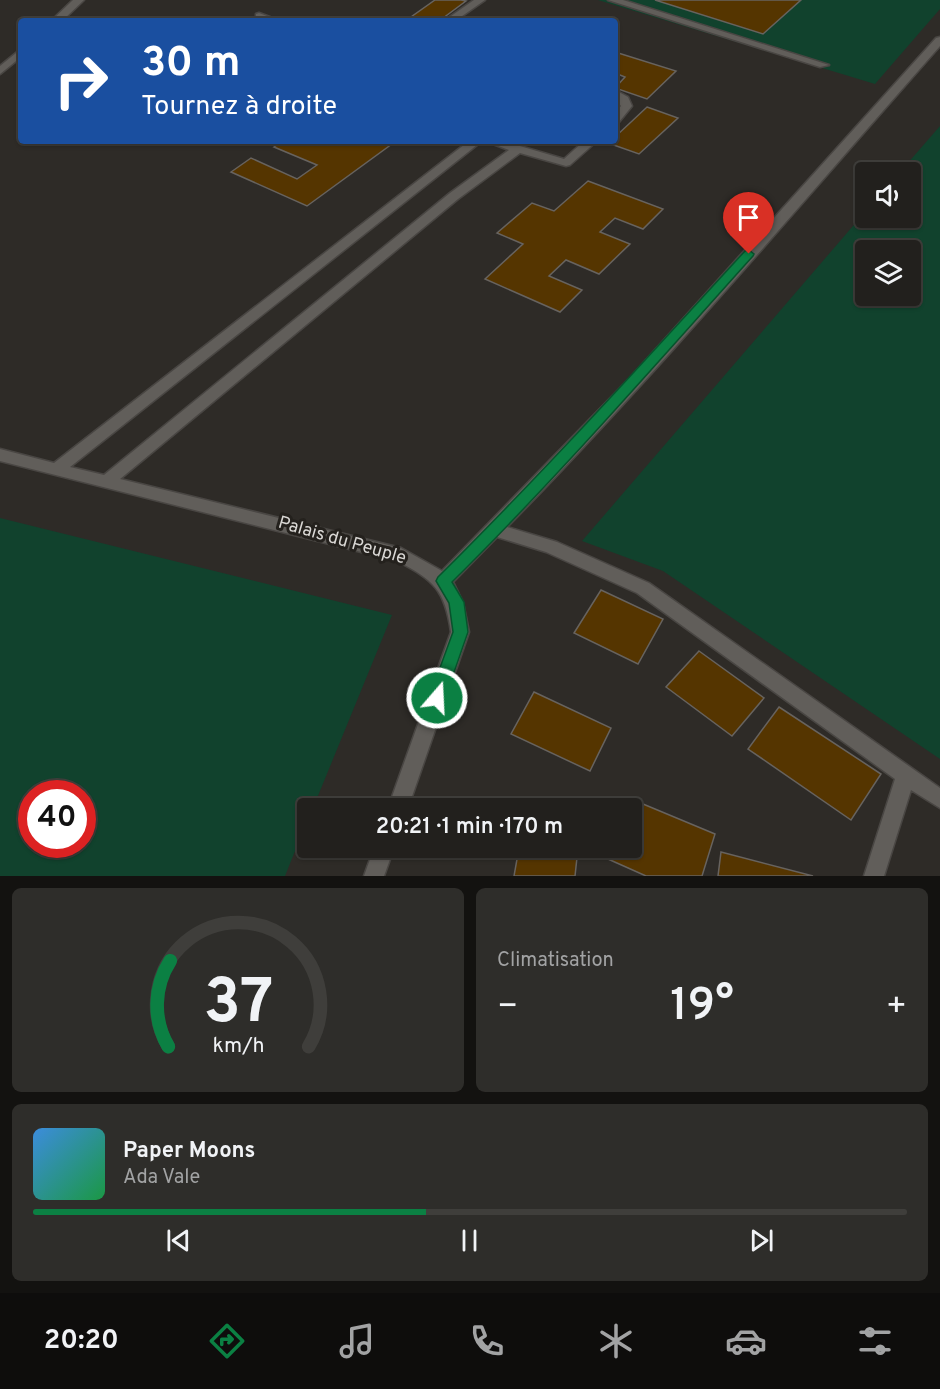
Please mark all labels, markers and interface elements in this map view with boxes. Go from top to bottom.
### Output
text: 30 m [141,38,240,91]
icon: right [42,42,120,120]
text: Tournez à droite [141,90,337,124]
map controls [855,162,921,306]
button: sound [855,162,921,228]
pin [723,192,774,254]
icon: arrive [732,201,765,234]
button: layers [855,240,921,306]
street label: Palais du Peuple [275,512,409,570]
position arrow [405,666,469,730]
speed limit sign: 40 [18,780,96,858]
text: 20:21 · 1 min · 170 m [376,814,563,841]
text: Climatisation [497,948,614,974]
text: 37 [203,966,273,1045]
text: 19° [670,979,734,1036]
text: − [497,987,518,1029]
text: + [886,987,907,1029]
text: km/h [212,1033,264,1060]
text: Paper Moons [123,1138,255,1165]
text: Ada Vale [123,1165,200,1191]
icon: previous [162,1224,195,1257]
icon: pause [453,1224,486,1257]
icon: next [745,1224,778,1257]
icon: directions [206,1320,248,1362]
icon: music [336,1320,378,1362]
icon: phone [466,1320,508,1362]
icon: climate [595,1320,637,1362]
icon: car [725,1320,767,1362]
icon: filters [854,1320,896,1362]
text: 20:20 [44,1324,119,1358]

